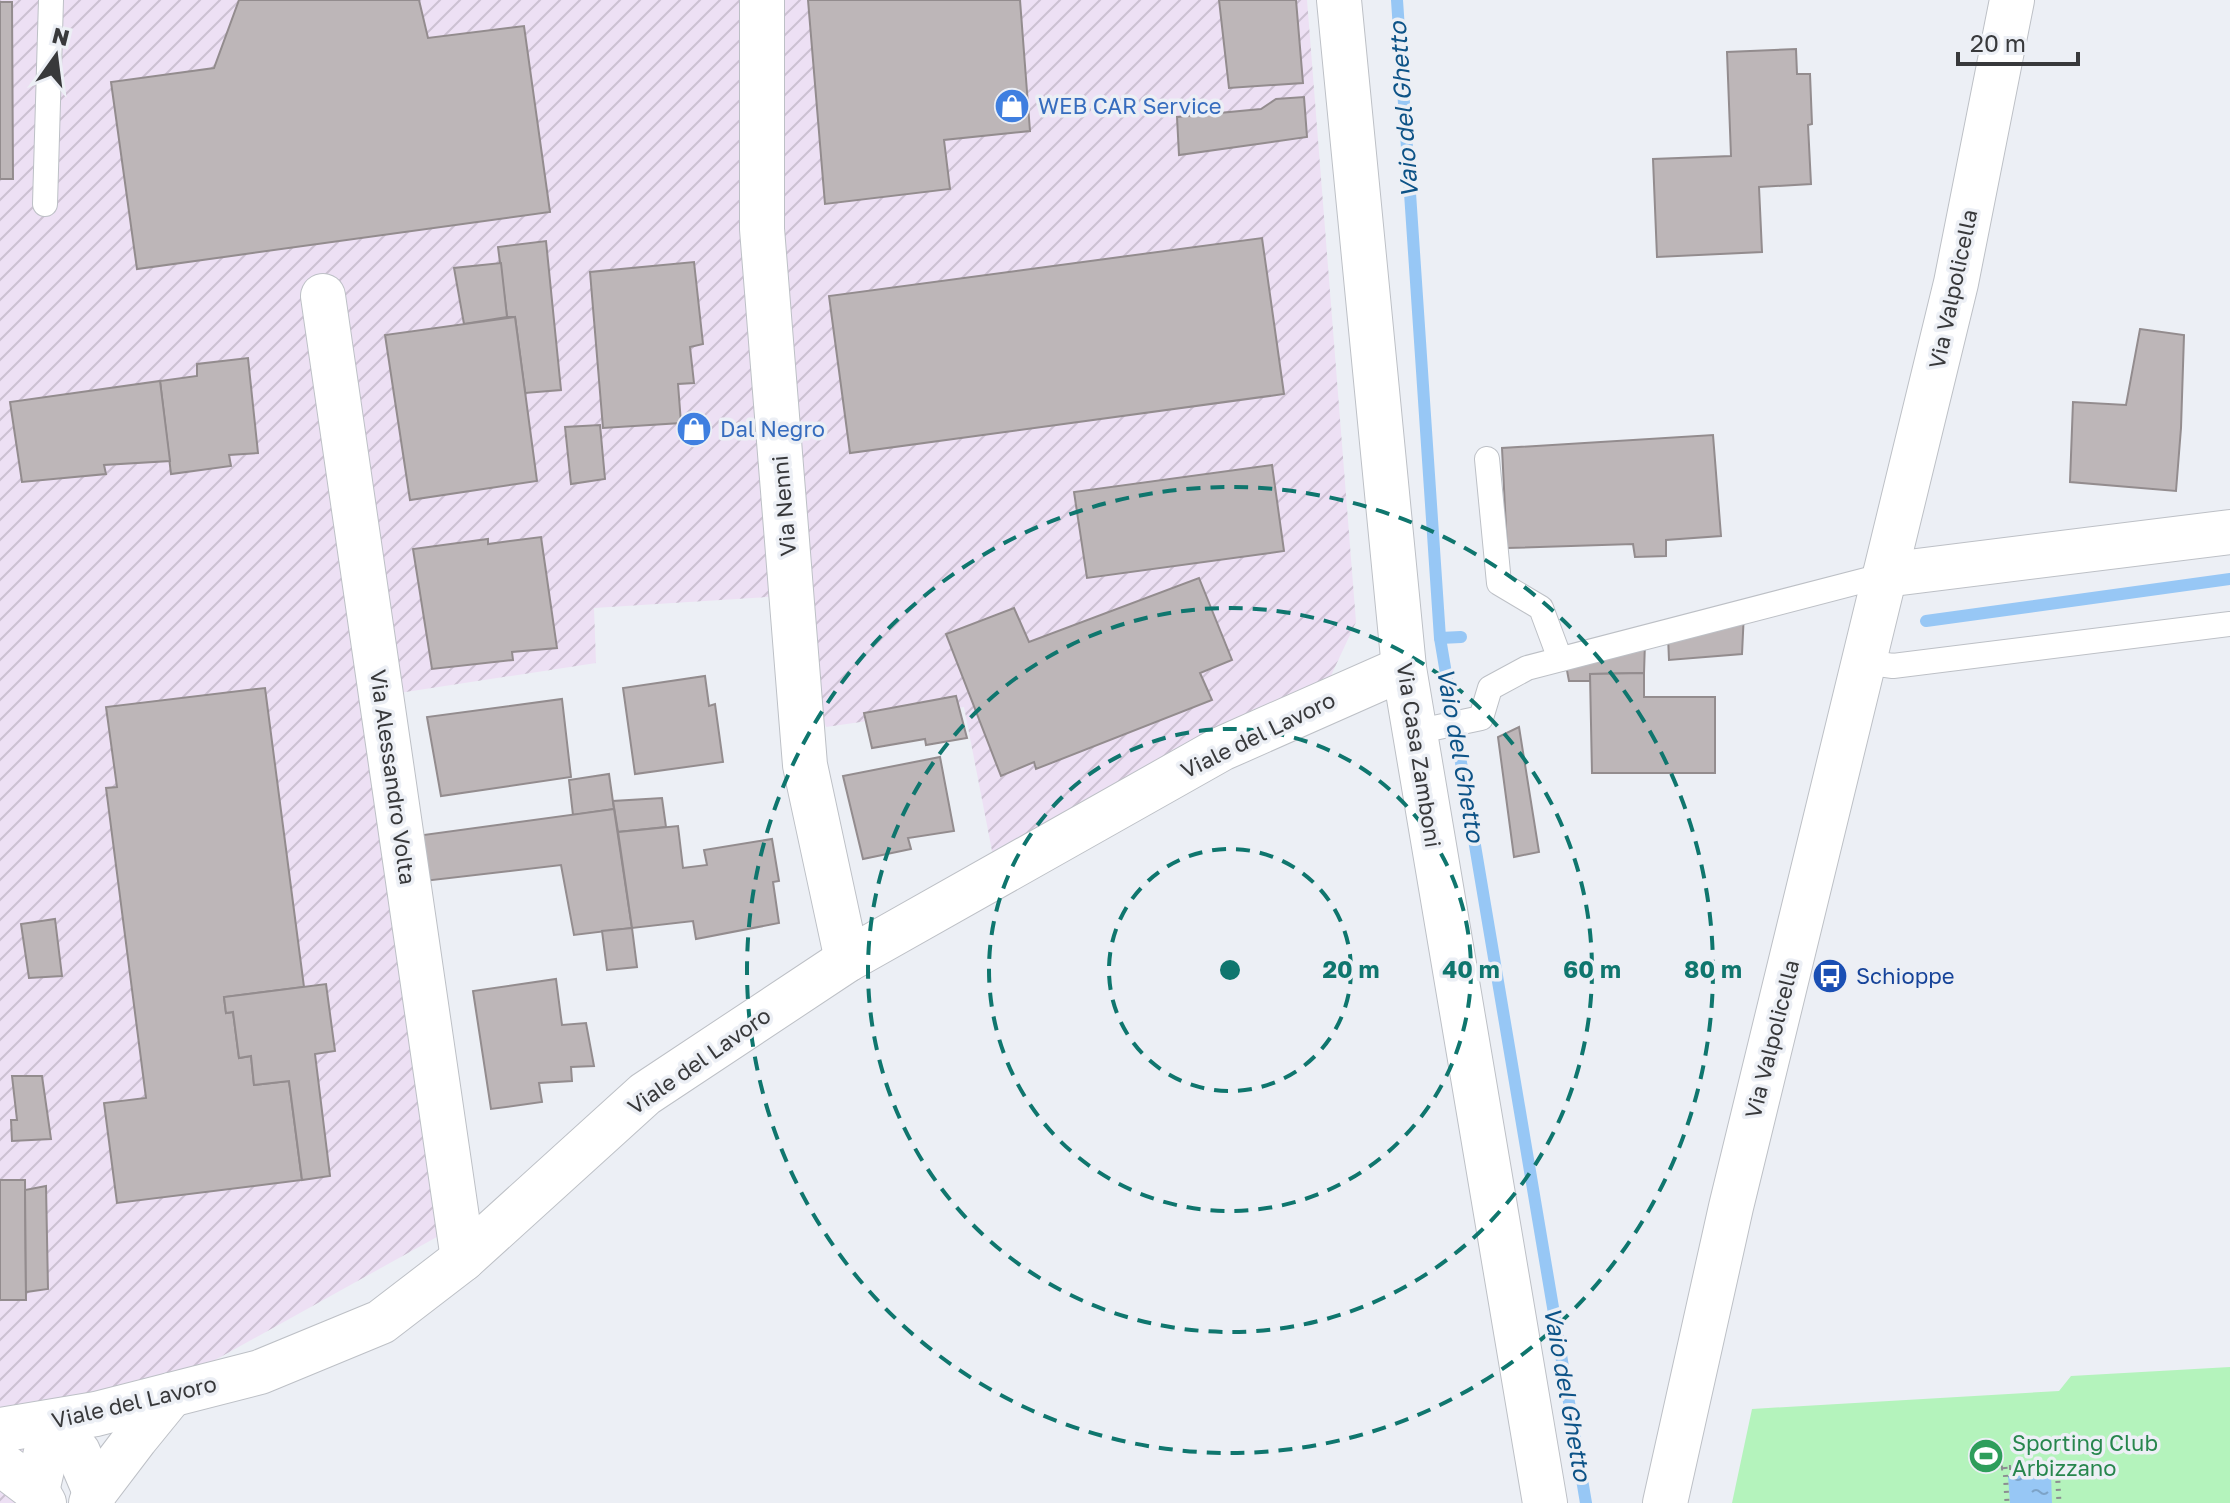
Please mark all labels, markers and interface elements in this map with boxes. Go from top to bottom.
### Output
north arrow [16,16,96,96]
scale bar [1958,16,2078,66]
water label: Vaio del Ghetto [1382,20,1423,199]
text: N [50,21,72,51]
text: 20 m [1970,28,2026,57]
shop icon: WEB CAR Service [993,87,1031,125]
place label: WEB CAR Service [1038,92,1222,119]
street label: Via Valpolicella [1922,207,1983,371]
shop icon: Dal Negro [675,410,713,448]
place label: Dal Negro [720,415,825,442]
street label: Via Nenni [766,455,801,558]
street label: Via Casa Zamboni [1392,661,1447,849]
water label: Vaio del Ghetto [1432,665,1491,846]
street label: Via Alessandro Volta [365,668,422,886]
street label: Viale del Lavoro [1176,686,1339,784]
text: 20 m [1322,954,1380,983]
text: 40 m [1442,954,1500,983]
text: 60 m [1563,954,1621,983]
text: 80 m [1684,954,1742,983]
centre of rings [1216,956,1244,984]
street label: Via Valpolicella [1739,957,1804,1121]
bus stop icon: Schioppe [1811,957,1849,995]
place label: Schioppe [1856,962,1955,989]
street label: Viale del Lavoro [622,1001,775,1120]
water label: Vaio del Ghetto [1539,1304,1598,1485]
street label: Viale del Lavoro [49,1369,219,1434]
place label: Sporting Club Arbizzano [2012,1429,2158,1481]
sports icon: Sporting Club Arbizzano [1967,1437,2005,1475]

